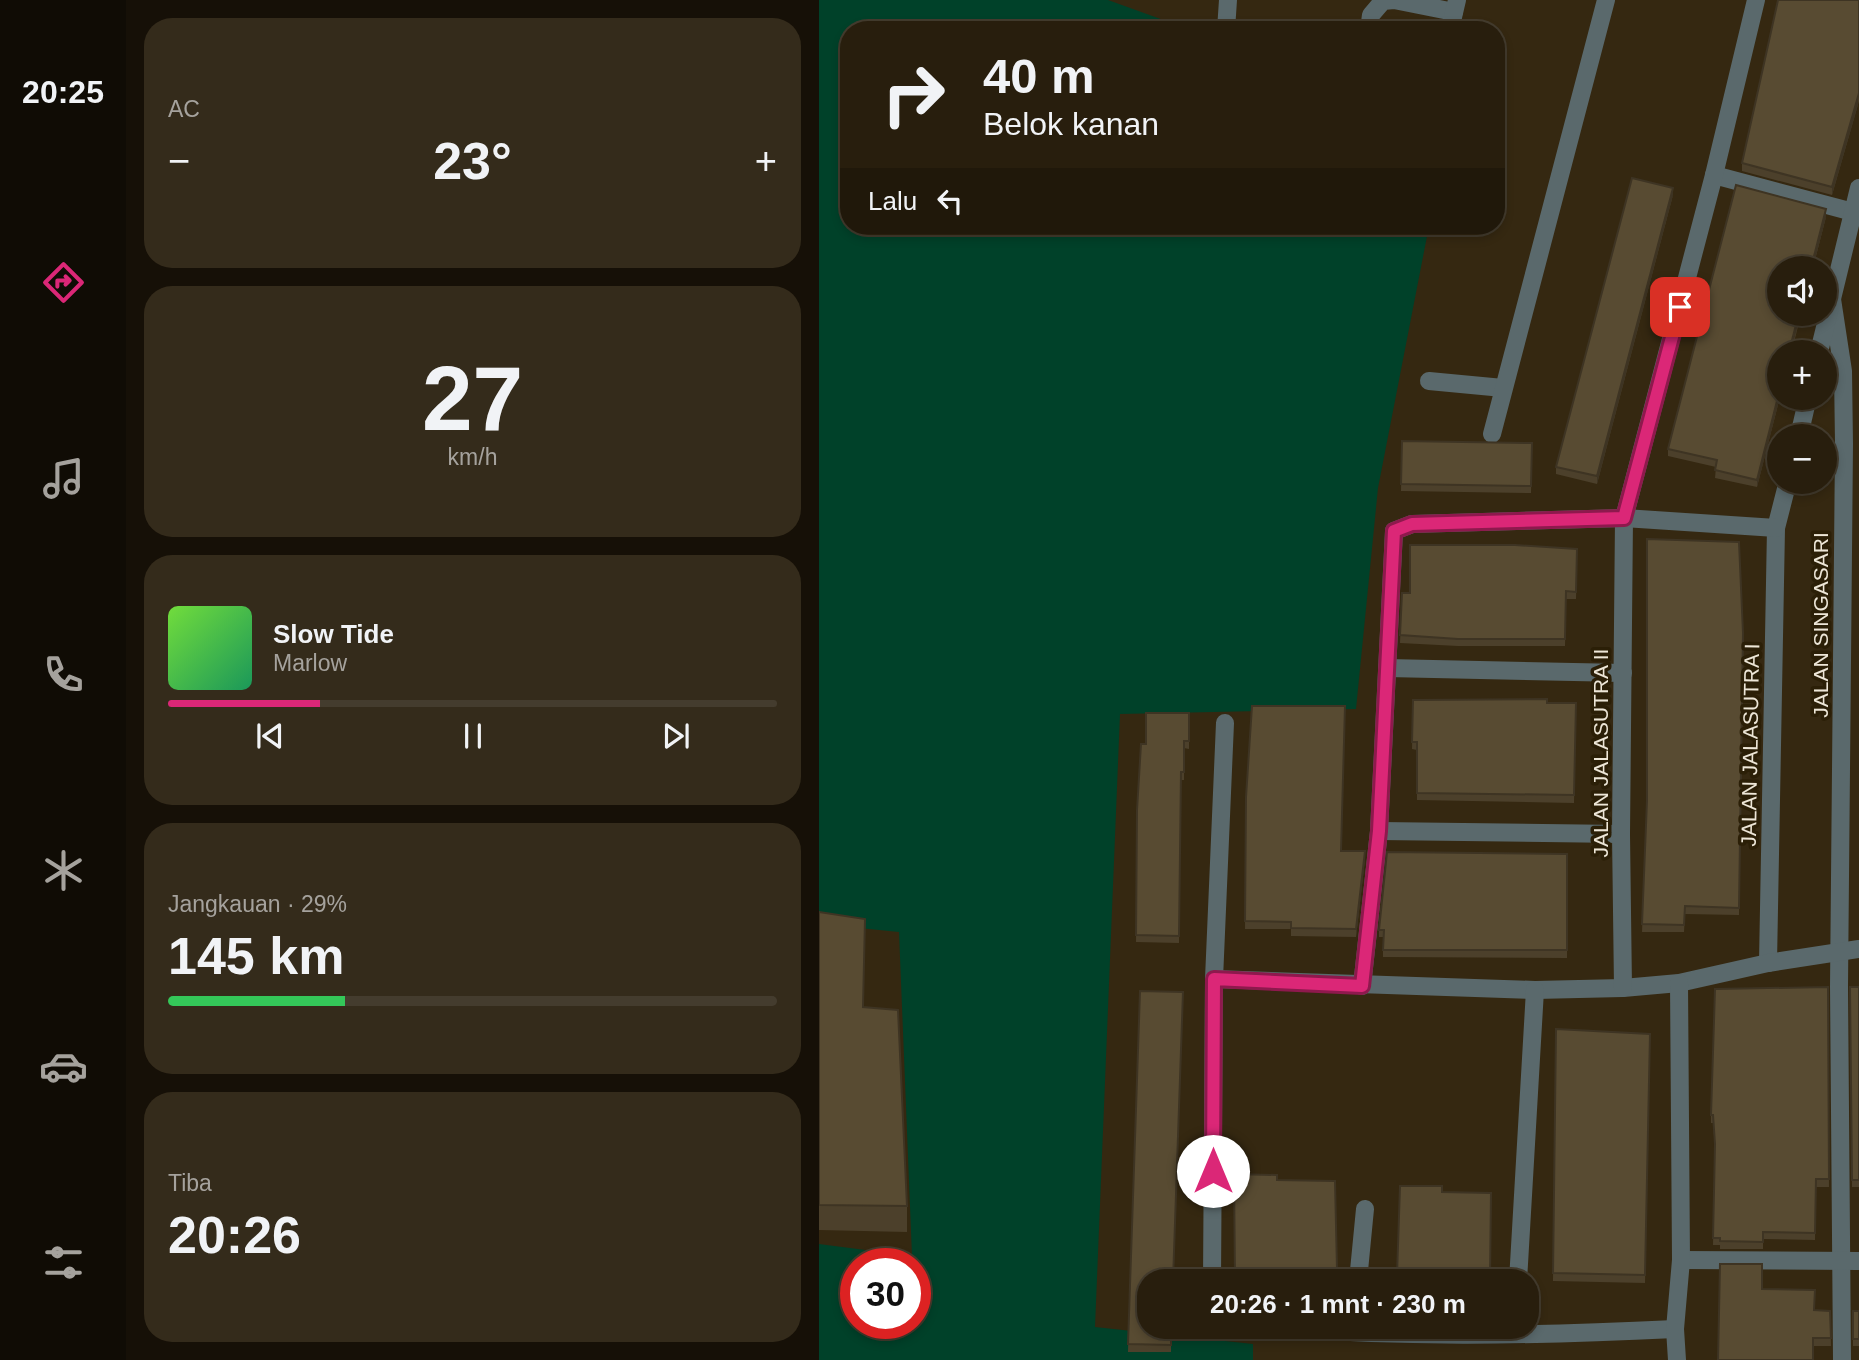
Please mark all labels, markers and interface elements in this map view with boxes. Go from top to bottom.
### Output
icon: right [868,49,959,140]
text: 40 m [983,49,1095,103]
text: 20:25 [22,74,104,110]
text: AC [168,96,200,122]
text: Belok kanan [983,106,1159,142]
text: 23° [433,132,512,190]
text: − [168,140,190,182]
text: + [755,140,777,182]
icon: left [931,182,969,220]
text: Lalu [868,186,917,216]
map controls [1767,256,1837,494]
button: sound [1767,256,1837,326]
icon: directions [39,258,88,307]
pin [1650,277,1710,337]
icon: arrive [1661,288,1699,326]
button: + [1767,340,1837,410]
text: 27 [422,348,523,449]
button: − [1767,424,1837,494]
text: km/h [448,444,497,470]
icon: music [39,454,88,503]
street label: JALAN SINGASARI [1809,532,1832,718]
text: Slow Tide [273,619,394,649]
street label: JALAN JALASUTRA I [1737,643,1763,847]
street label: JALAN JALASUTRA II [1589,649,1612,857]
icon: phone [39,650,88,699]
text: Marlow [273,650,347,676]
icon: previous [251,717,289,755]
icon: pause [454,717,492,755]
icon: next [657,717,695,755]
icon: climate [39,846,88,895]
text: Jangkauan · 29% [168,891,347,917]
text: 145 km [168,927,344,985]
icon: car [39,1042,88,1091]
position arrow [1176,1134,1250,1208]
text: Tiba [168,1170,212,1196]
text: 20:26 [168,1206,301,1264]
icon: filters [39,1238,88,1287]
speed limit sign: 30 [840,1248,931,1339]
text: 20:26 · 1 mnt · 230 m [1210,1289,1466,1319]

